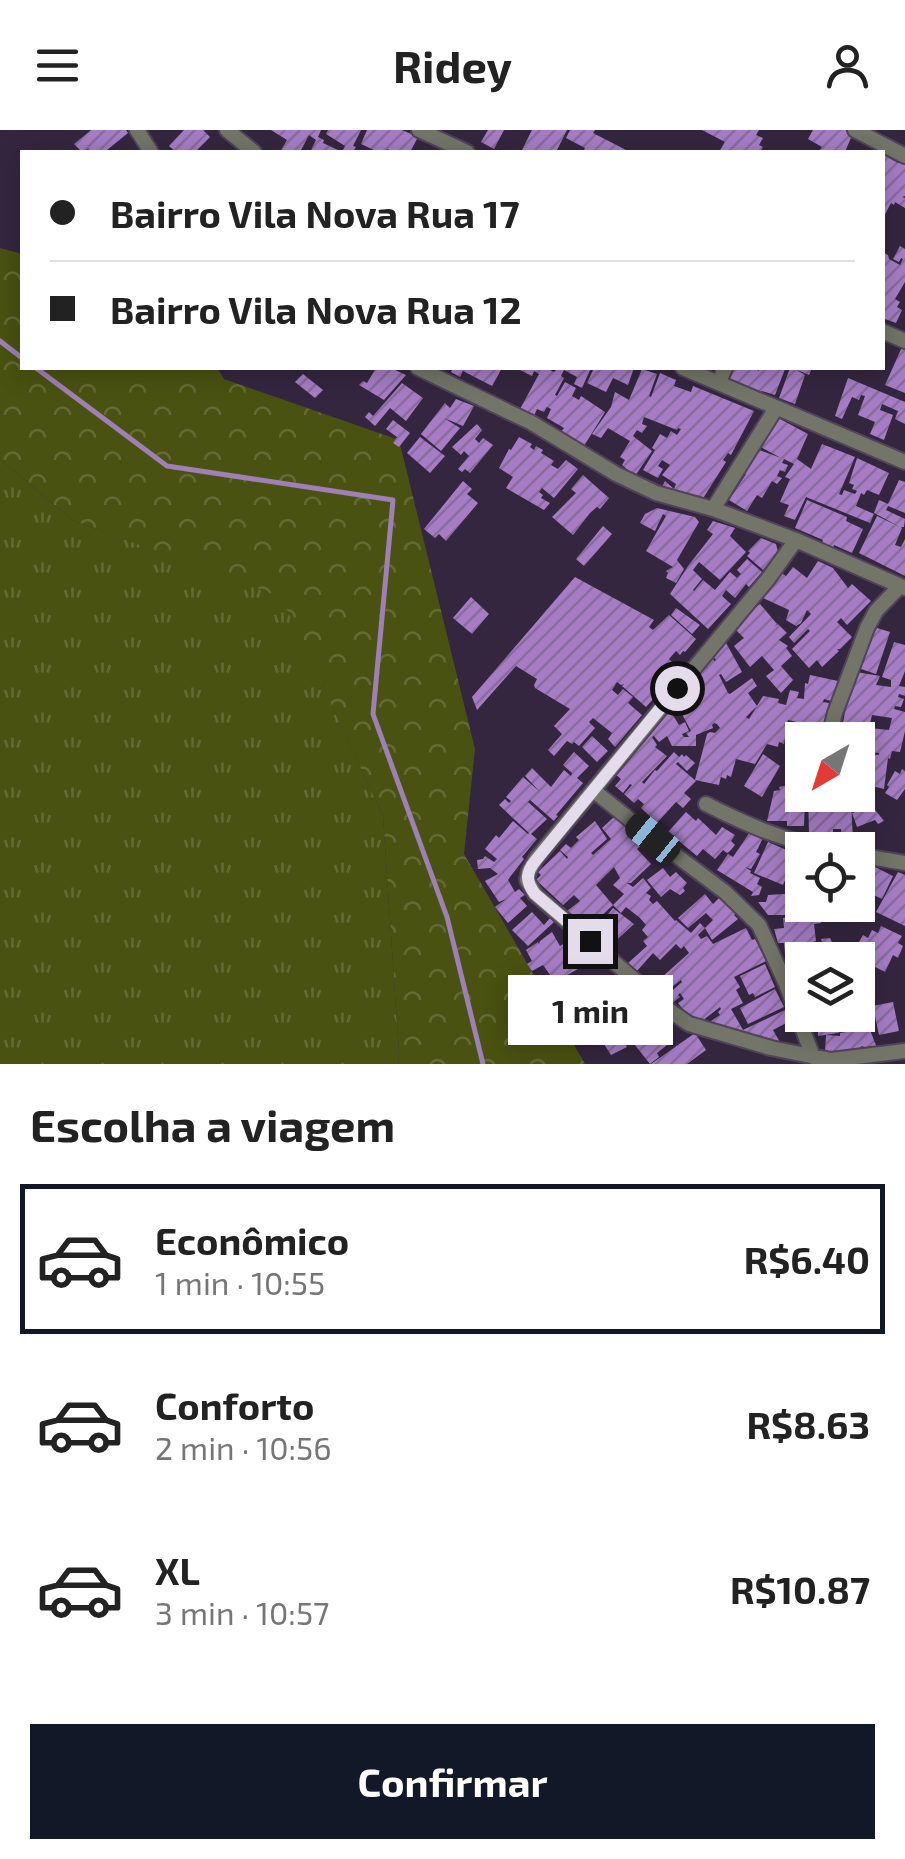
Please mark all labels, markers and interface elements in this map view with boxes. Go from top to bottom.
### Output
icon: menu [30,38,85,93]
text: Ridey [393,38,512,92]
icon: person [820,38,875,93]
text: Bairro Vila Nova Rua 17 [110,190,520,236]
text: Bairro Vila Nova Rua 12 [110,286,522,332]
route start [655,666,700,711]
north arrow [785,722,875,812]
map controls [785,722,875,1032]
car [620,807,686,869]
button: locate [785,832,875,922]
route end [568,919,613,964]
button: layers [785,942,875,1032]
callout: 1 min [508,976,672,1046]
text: 1 min [552,991,629,1029]
text: Escolha a viagem [30,1097,395,1151]
icon: car [35,1214,125,1304]
text: Econômico [155,1217,349,1263]
text: R$6.40 [744,1236,870,1282]
text: 1 min · 10:55 [155,1263,325,1301]
icon: car [35,1379,125,1469]
text: Conforto [155,1382,314,1428]
text: R$8.63 [746,1401,870,1447]
text: 2 min · 10:56 [155,1428,332,1466]
icon: car [35,1544,125,1634]
text: XL [155,1547,200,1593]
text: R$10.87 [730,1566,870,1612]
text: 3 min · 10:57 [155,1593,329,1631]
button: Confirmar [30,1724,875,1839]

